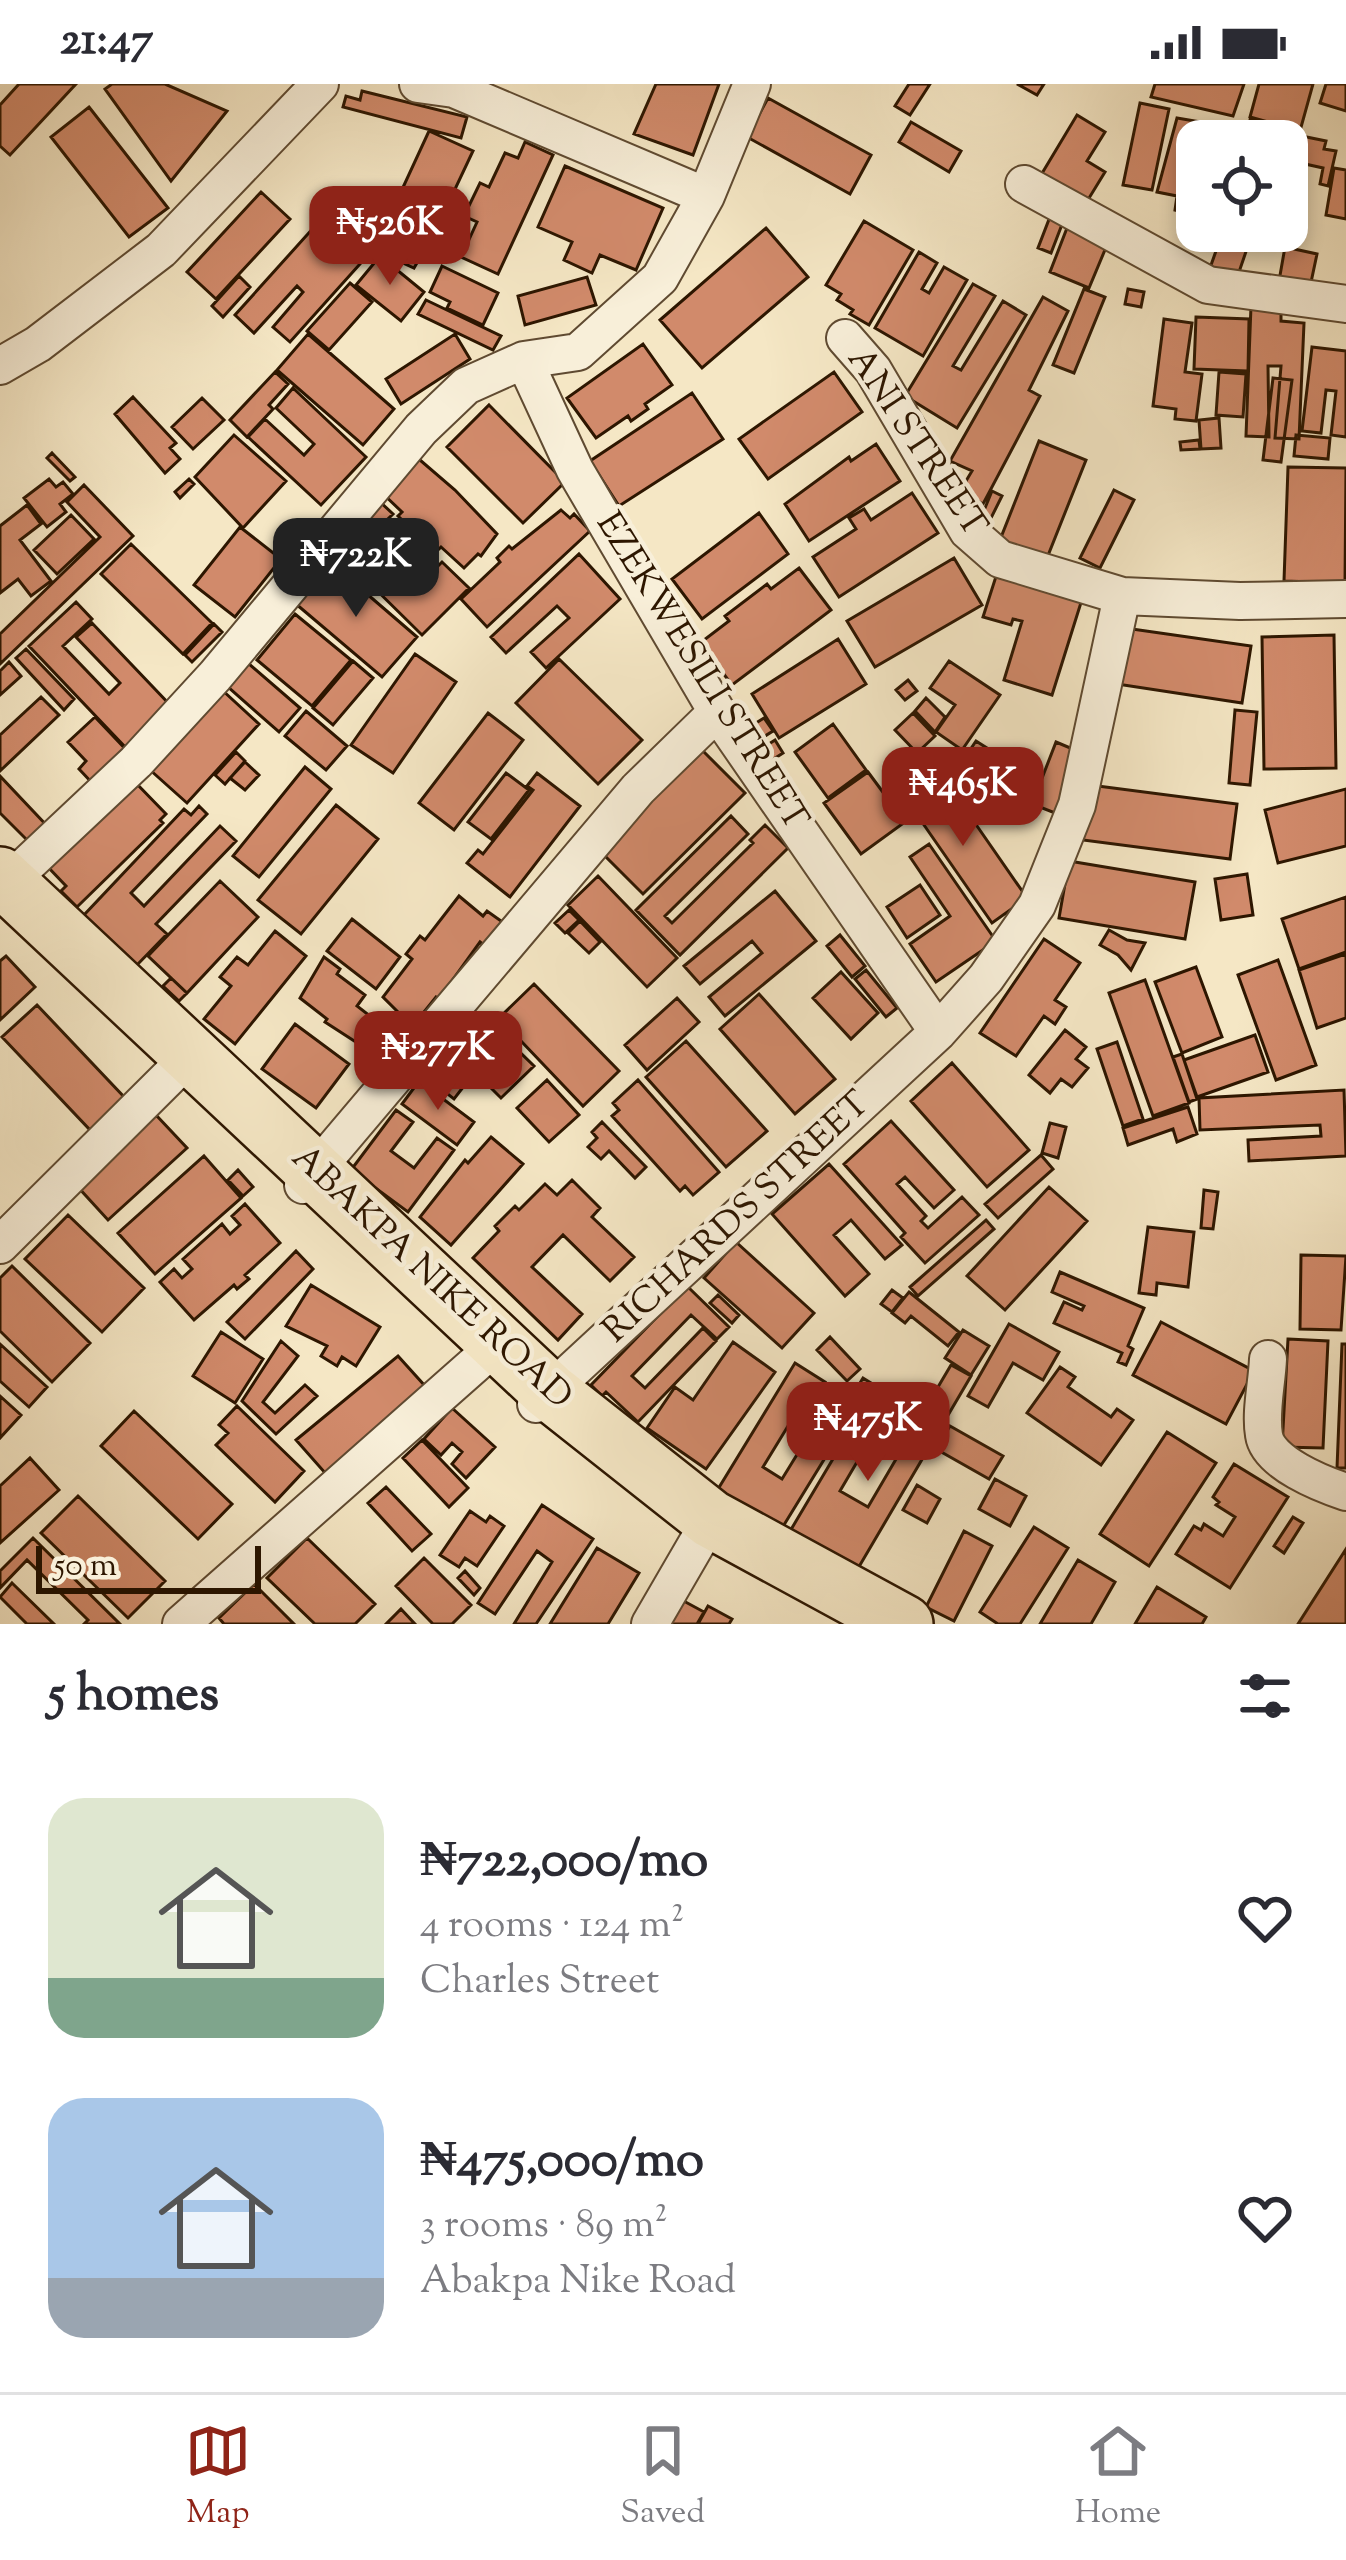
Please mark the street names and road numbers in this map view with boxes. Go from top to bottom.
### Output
street label: ANI STREET [833,338,999,548]
street label: EZEKWESILI STREET [582,503,820,841]
street label: RICHARDS STREET [592,1080,882,1356]
street label: ABAKPA NIKE ROAD [279,1134,583,1422]

